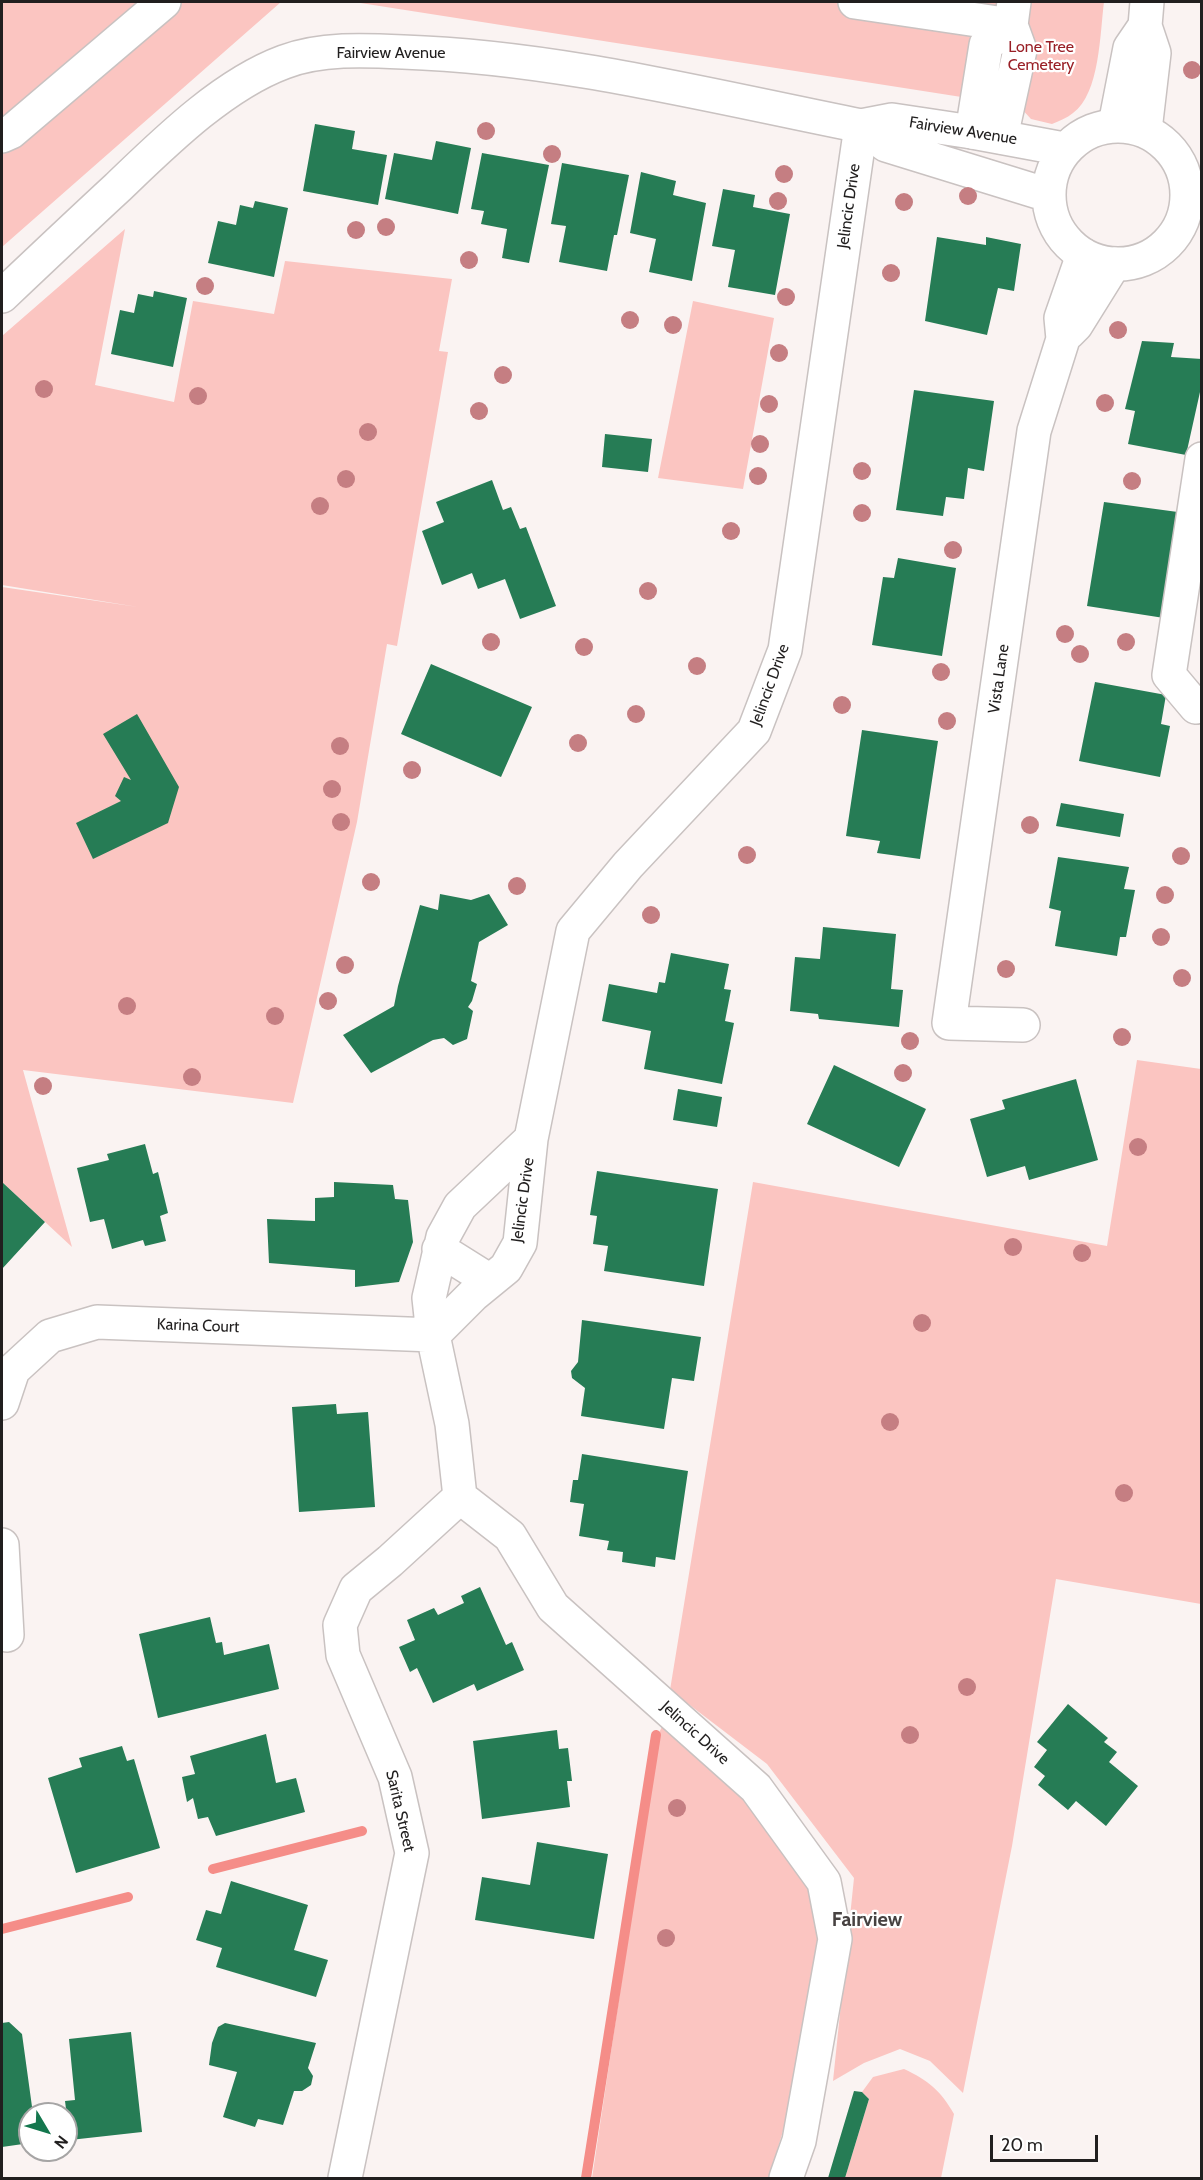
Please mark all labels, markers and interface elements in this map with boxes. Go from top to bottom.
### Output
park label: Lone Tree Cemetery [1008,37,1074,75]
street label: Fairview Avenue [337,43,445,63]
street label: Fairview Avenue [908,113,1018,149]
street label: Jelincic Drive [834,162,864,250]
street label: Jelincic Drive [746,642,794,728]
street label: Vista Lane [985,643,1013,715]
street label: Jelincic Drive [508,1156,538,1244]
street label: Karina Court [156,1315,240,1337]
street label: Jelincic Drive [657,1697,733,1769]
street label: Sarita Street [381,1768,419,1854]
district label: Fairview [832,1908,902,1932]
north arrow [18,2102,78,2162]
scale bar [993,2123,1101,2161]
text: N [50,2132,72,2152]
text: 20 m [1001,2134,1043,2156]

